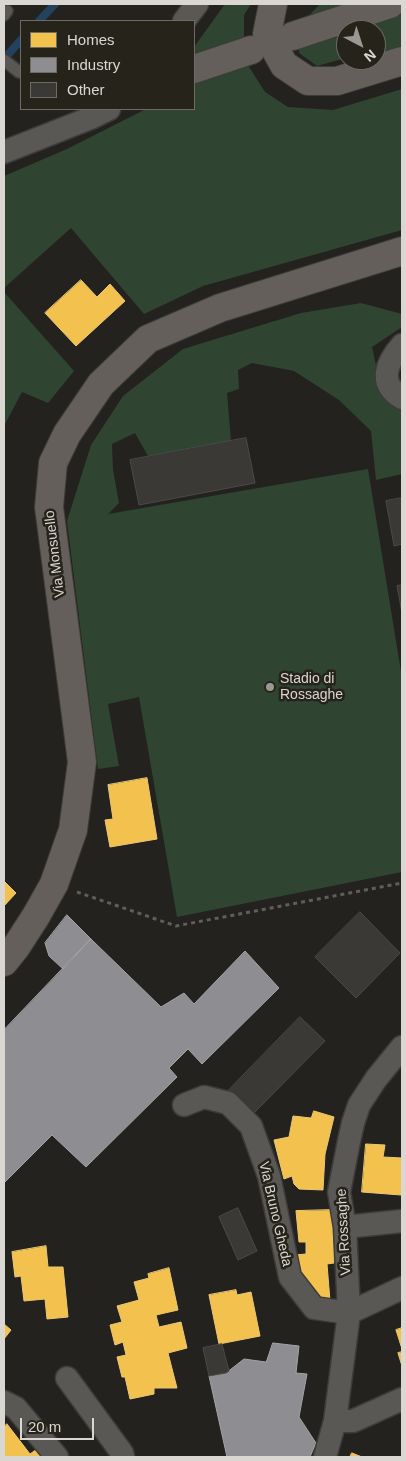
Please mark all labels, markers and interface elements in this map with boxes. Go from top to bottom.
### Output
legend [20,20,195,110]
north arrow [336,20,386,70]
text: Homes [67,31,115,48]
text: N [361,46,379,65]
text: Industry [67,56,120,73]
text: Other [67,81,105,98]
street label: Via Monsuello [41,509,69,599]
place label: Stadio di Rossaghe [280,671,343,704]
marker: Stadio di Rossaghe [264,681,276,693]
street label: Via Bruno Gheda [255,1160,295,1268]
street label: Via Rossaghe [333,1188,355,1276]
scale bar [22,1408,96,1440]
text: 20 m [28,1418,61,1435]

